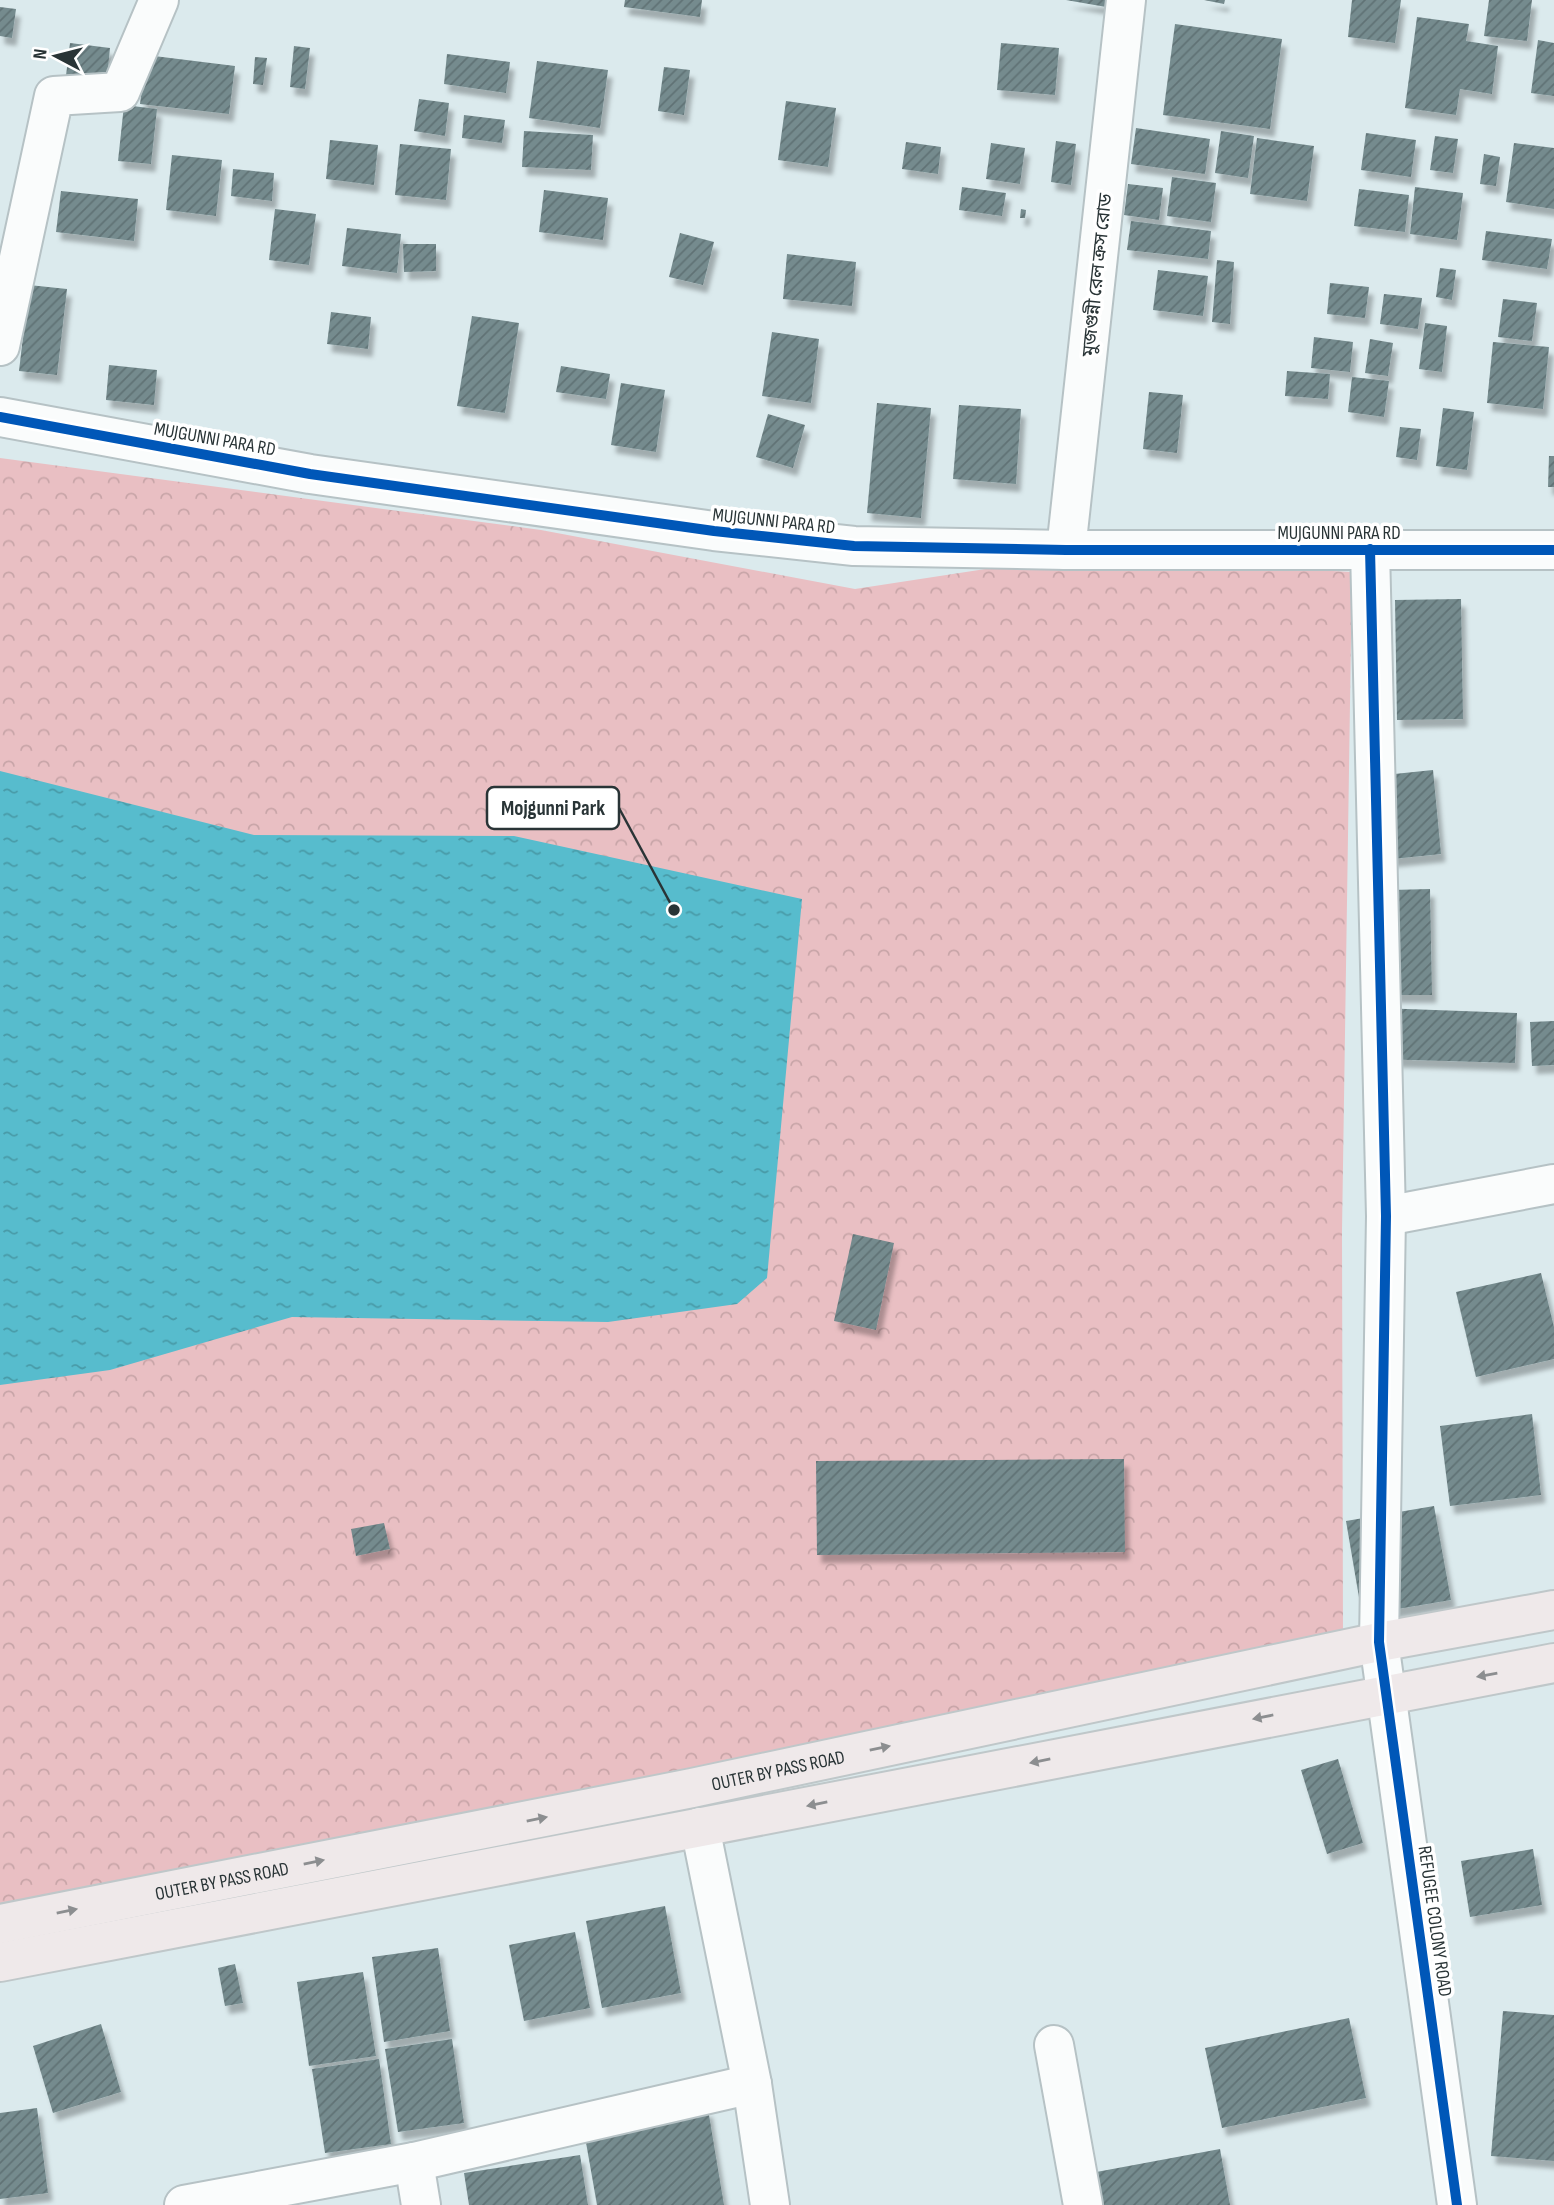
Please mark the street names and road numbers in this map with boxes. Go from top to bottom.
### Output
street label: মুজগুন্নী রেল ক্রস রোড [1076,192,1118,359]
street label: MUJGUNNI PARA RD [152,417,277,461]
street label: MUJGUNNI PARA RD [711,504,836,539]
street label: MUJGUNNI PARA RD [1277,522,1401,545]
street label: OUTER BY PASS ROAD [709,1746,847,1797]
street label: REFUGEE COLONY ROAD [1413,1844,1456,1998]
street label: OUTER BY PASS ROAD [153,1858,291,1906]

